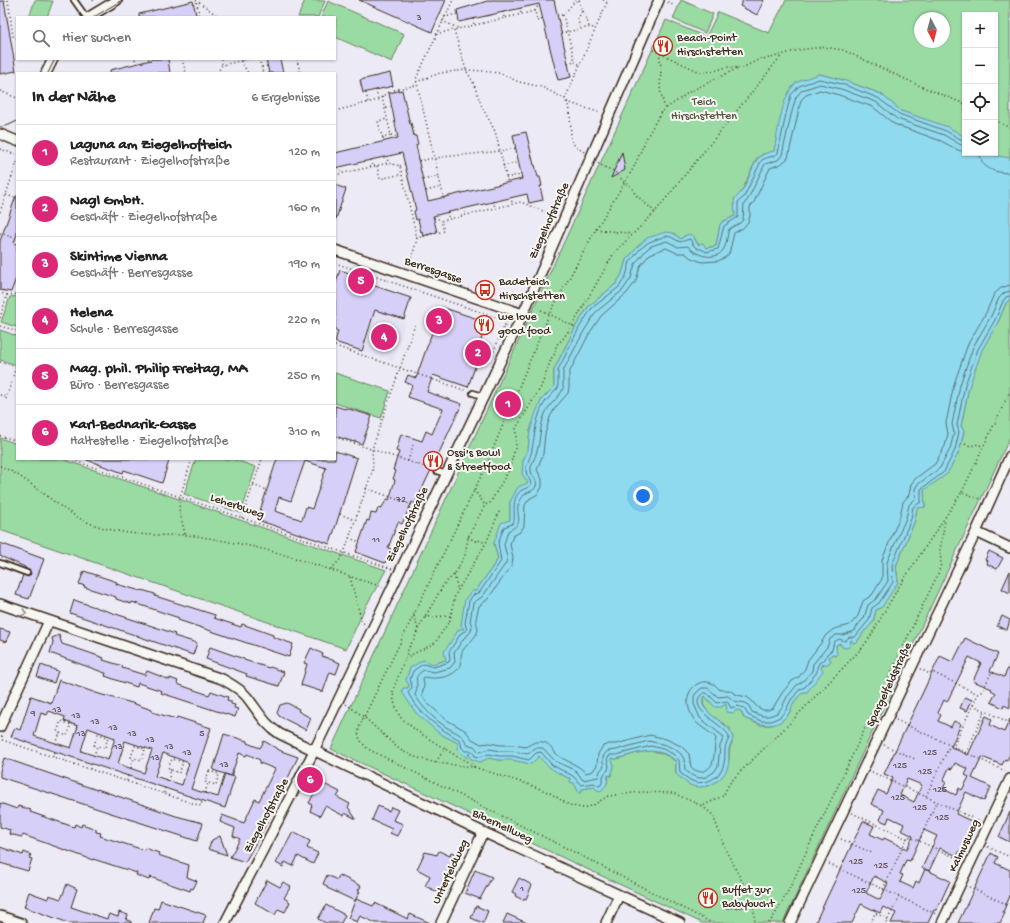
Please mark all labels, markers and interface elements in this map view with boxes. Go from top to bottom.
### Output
house number: 3 [415,12,422,24]
north arrow [914,12,950,48]
map controls [962,12,998,156]
button: + [962,12,998,48]
search box [16,16,336,60]
icon: search [30,27,52,49]
text: Hier suchen [62,29,131,47]
place label: Beach-Point Hirschstetten [676,32,743,60]
restaurant icon: Beach-Point Hirschstetten [652,35,674,57]
button: − [962,48,998,84]
button: locate [962,84,998,120]
text: In der Nähe [32,88,115,108]
text: 6 Ergebnisse [251,91,320,106]
park label: Teich Hirschstetten [671,96,737,124]
button: layers [962,120,998,156]
text: Laguna am Ziegelhofteich [70,136,232,154]
text: 1 [42,145,48,160]
text: 120 m [289,145,320,160]
text: Restaurant · Ziegelhofstraße [70,154,230,169]
street label: Ziegelhofstraße [527,180,573,261]
text: Nagl GmbH. [70,192,145,210]
text: 2 [42,201,48,216]
text: 160 m [288,201,320,216]
text: Geschäft · Ziegelhofstraße [70,210,217,225]
text: Skintime Vienna [70,248,167,266]
street label: Berresgasse [401,254,464,288]
text: 3 [42,257,48,272]
text: 190 m [289,257,320,272]
text: Geschäft · Berresgasse [70,266,193,281]
pin: 5 [348,266,374,296]
place label: Badeteich Hirschstetten [498,276,565,304]
bus stop icon: Badeteich Hirschstetten [474,279,496,301]
text: Helena [70,304,113,322]
pin: 3 [426,306,452,336]
place label: we love good food [498,311,551,339]
text: 4 [42,313,48,328]
text: 220 m [288,313,320,328]
restaurant icon: we love good food [473,314,495,336]
text: Schule · Berresgasse [70,322,178,337]
pin: 4 [371,322,397,352]
pin: 2 [465,338,491,368]
text: Mag. phil. Philip Freitag, MA [70,360,247,378]
text: 5 [42,369,48,384]
text: 250 m [287,369,320,384]
text: Büro · Berresgasse [70,378,169,393]
pin: 1 [495,389,521,419]
text: Karl-Bednarik-Gasse [70,416,196,434]
text: 6 [42,425,48,440]
text: 310 m [288,425,320,440]
text: Haltestelle · Ziegelhofstraße [70,434,228,449]
place label: Ossi's Bowl & Streetfood [447,447,512,475]
restaurant icon: Ossi's Bowl & Streetfood [422,450,444,472]
street label: Ziegelhofstraße [384,484,433,565]
your location [633,486,653,506]
street label: Leherbweg [208,491,266,523]
house number: 72 [395,494,406,506]
house number: 11 [371,534,380,546]
one-way arrow [21,608,28,616]
street label: Spargelfeldstraße [864,640,916,729]
house number: 13 [51,704,62,716]
house number: 9 [29,708,36,720]
house number: 13 [70,710,81,722]
house number: 13 [89,716,100,728]
house number: 13 [107,722,118,734]
house number: 13 [75,728,86,740]
house number: 13 [126,728,137,740]
house number: 5 [199,728,205,740]
house number: 13 [144,734,155,746]
house number: 13 [112,741,123,753]
house number: 13 [163,741,174,753]
house number: 13 [181,747,192,759]
house number: 125 [922,747,937,759]
house number: 13 [149,752,160,764]
house number: 13 [218,759,229,771]
house number: 125 [892,760,907,772]
pin: 6 [297,765,323,795]
house number: 125 [917,766,932,778]
street label: Ziegelhofstraße [242,776,293,856]
house number: 125 [932,784,947,796]
house number: 125 [890,792,905,804]
house number: 125 [912,802,927,814]
street label: Bibernellweg [469,806,535,847]
house number: 125 [934,812,949,824]
street label: Kalmusweg [947,817,983,875]
street label: Unterfeldweg [430,837,472,907]
house number: 125 [848,856,863,868]
house number: 125 [873,860,888,872]
house number: 1 [519,883,524,895]
place label: Buffet zur Babybucht [721,884,776,912]
house number: 125 [851,885,866,897]
restaurant icon: Buffet zur Babybucht [697,887,719,909]

